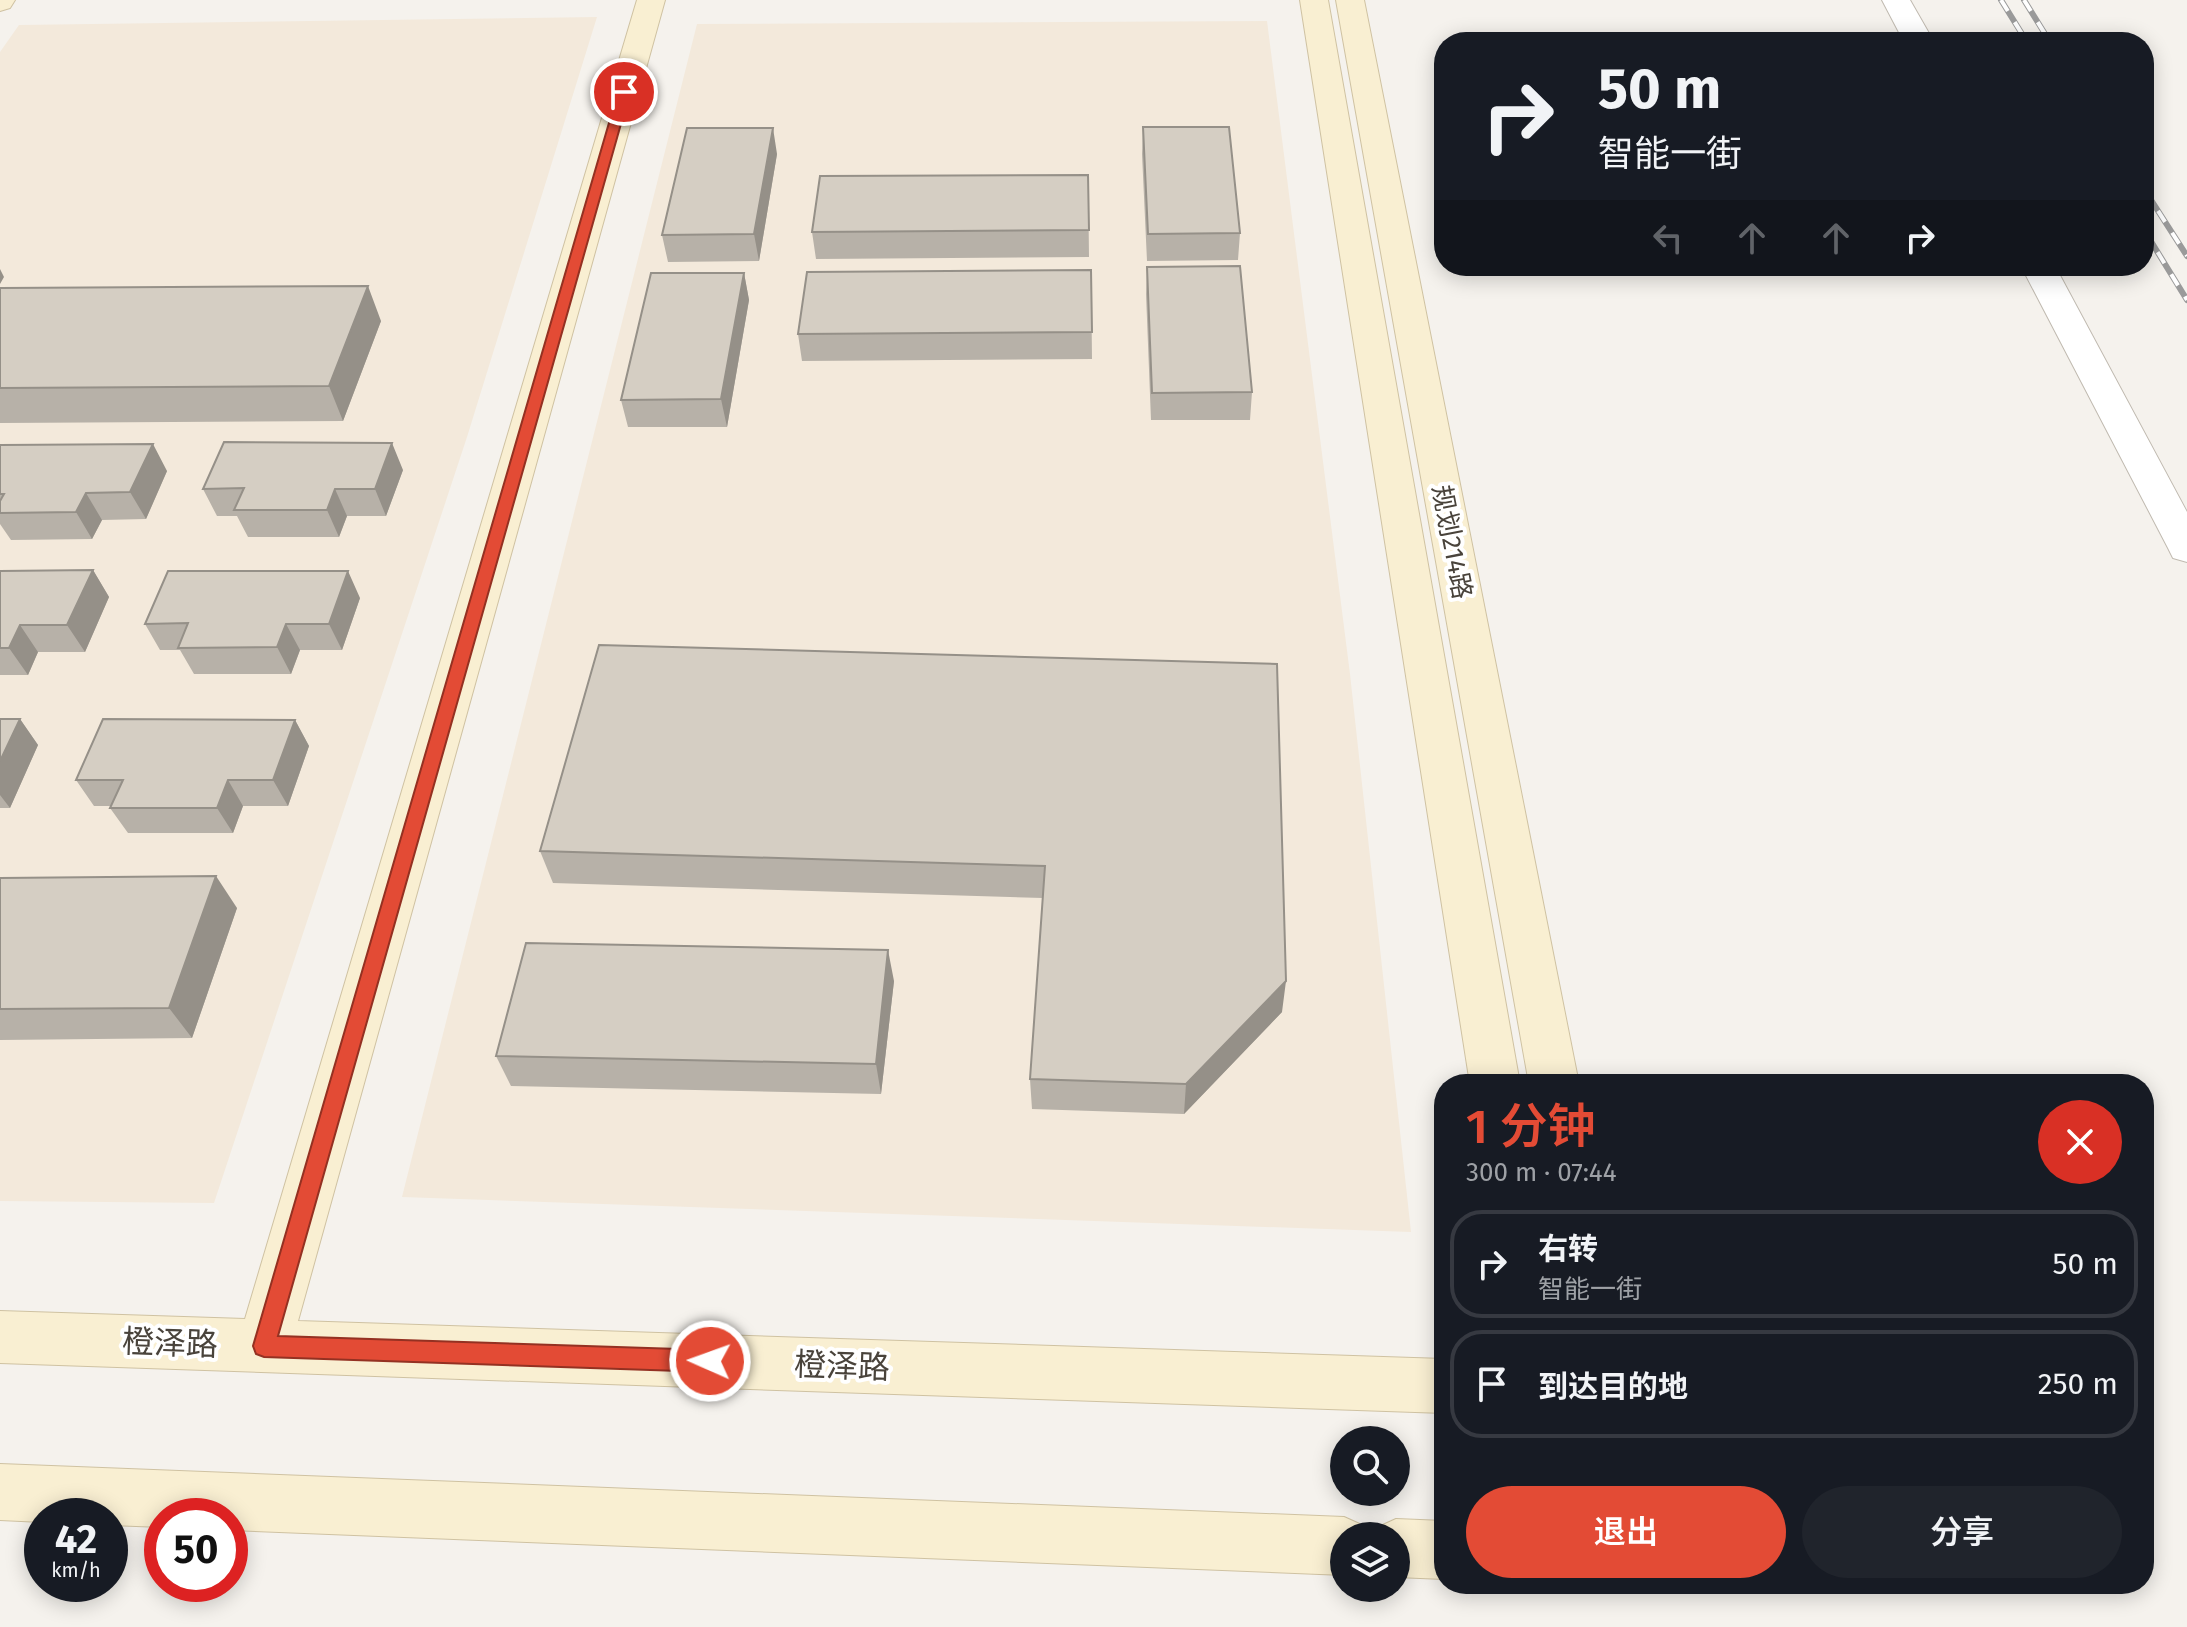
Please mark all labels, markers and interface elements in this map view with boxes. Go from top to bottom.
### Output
text: 50 m [1598,56,1721,123]
pin [590,58,658,126]
icon: right [1466,64,1570,168]
icon: arrive [602,70,646,114]
text: 智能一街 [1598,132,1742,176]
icon: left [1646,216,1690,260]
icon: ahead [1730,216,1774,260]
icon: ahead [1814,216,1858,260]
icon: right [1898,216,1942,260]
street label: 规划214路 [1425,483,1478,602]
text: 1 分钟 [1466,1098,1596,1156]
button: close [2038,1100,2122,1184]
text: 300 m · 07:44 [1466,1157,1617,1188]
text: 右转 [1538,1231,1598,1267]
icon: right [1470,1242,1514,1286]
text: 50 m [2053,1246,2118,1282]
text: 智能一街 [1538,1274,1642,1305]
position arrow [668,1319,752,1403]
street label: 橙泽路 [121,1322,219,1364]
street label: 橙泽路 [793,1345,891,1387]
icon: arrive [1470,1362,1514,1406]
text: 250 m [2038,1366,2118,1402]
text: 到达目的地 [1538,1369,1688,1405]
map controls [1330,1426,1410,1602]
button: search [1330,1426,1410,1506]
button: 退出 [1466,1486,1786,1578]
button: 分享 [1802,1486,2122,1578]
speed limit sign: 50 [144,1498,248,1602]
text: 42 [55,1516,97,1564]
button: layers [1330,1522,1410,1602]
text: km/h [51,1558,101,1582]

